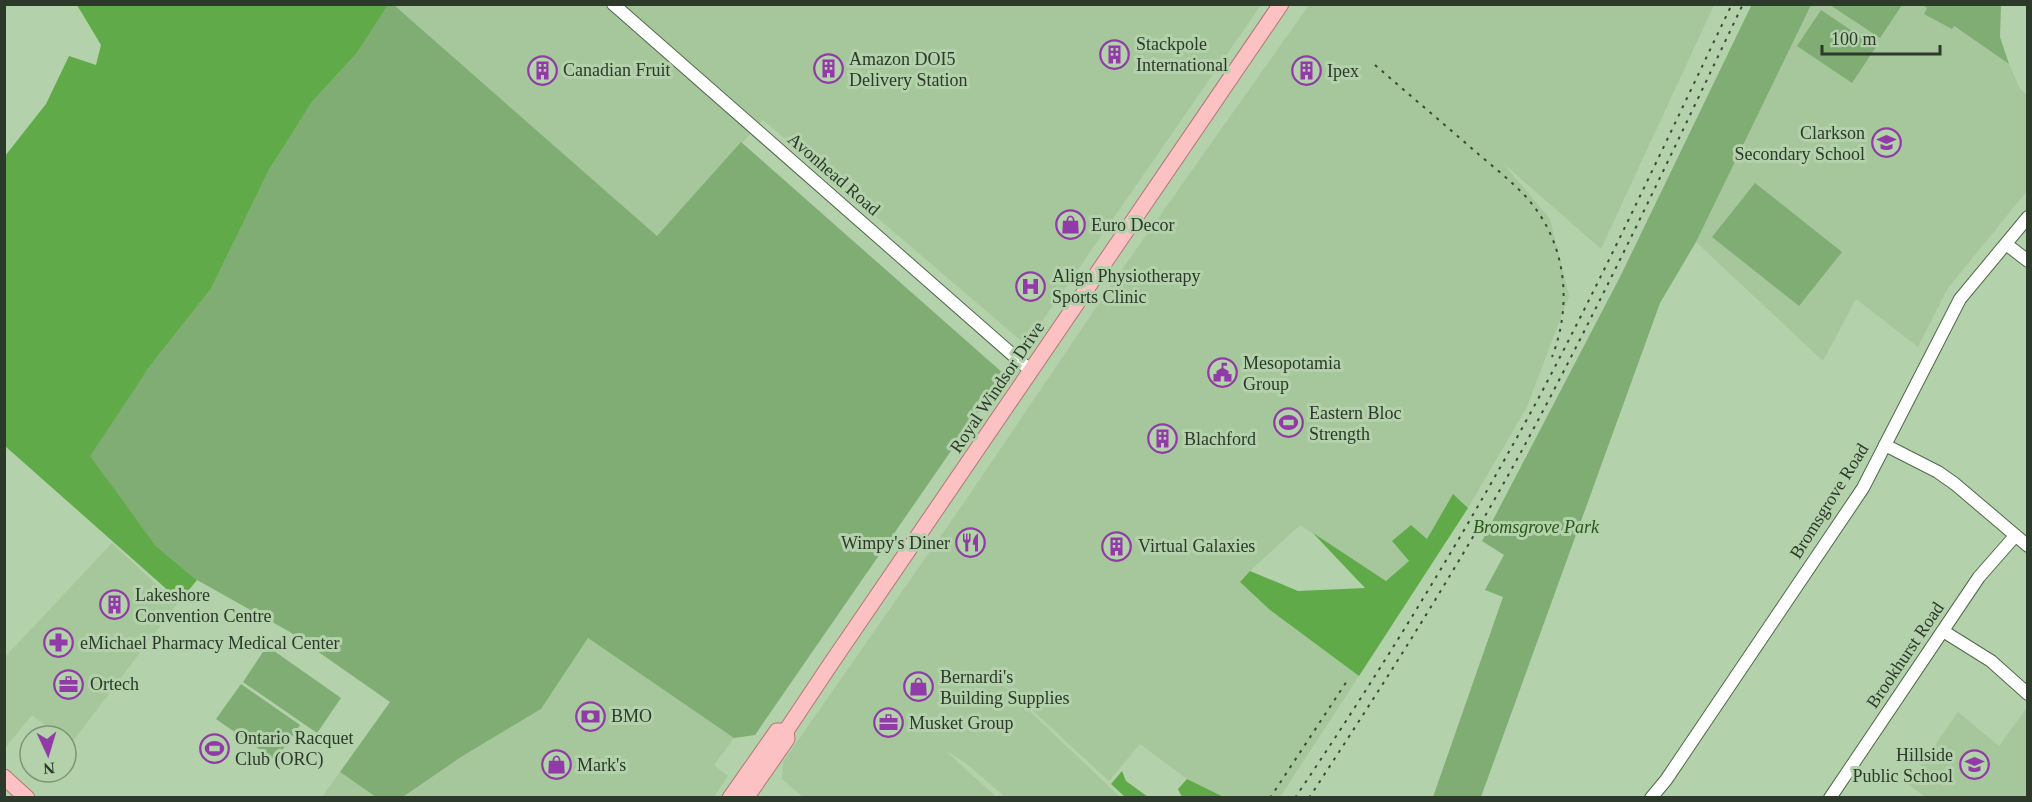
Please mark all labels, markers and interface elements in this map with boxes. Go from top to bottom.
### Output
scale bar [1822,18,1940,56]
text: 100 m [1831,29,1877,49]
place label: Stackpole International [1136,34,1228,75]
building icon: Stackpole International [1099,38,1131,70]
place label: Amazon DOI5 Delivery Station [849,49,967,90]
building icon: Amazon DOI5 Delivery Station [812,53,844,85]
building icon: Canadian Fruit [526,54,558,86]
building icon: Ipex [1290,55,1322,87]
place label: Canadian Fruit [563,60,670,80]
place label: Ipex [1327,61,1359,81]
place label: Clarkson Secondary School [1735,123,1865,164]
school or university icon: Clarkson Secondary School [1870,127,1902,159]
street label: Avonhead Road [784,129,884,219]
shop icon: Euro Decor [1054,209,1086,241]
place label: Euro Decor [1091,215,1174,235]
place label: Align Physiotherapy Sports Clinic [1052,266,1201,307]
hospital icon: Align Physiotherapy Sports Clinic [1015,270,1047,302]
street label: Royal Windsor Drive [946,318,1048,456]
place label: Mesopotamia Group [1243,353,1341,394]
public building icon: Mesopotamia Group [1206,357,1238,389]
place label: Eastern Bloc Strength [1309,403,1401,444]
sports icon: Eastern Bloc Strength [1272,407,1304,439]
building icon: Blachford [1147,423,1179,455]
place label: Blachford [1184,429,1256,449]
street label: Bromsgrove Road [1786,440,1872,562]
park label: Bromsgrove Park [1473,517,1600,537]
restaurant icon: Wimpy's Diner [955,527,987,559]
building icon: Virtual Galaxies [1101,530,1133,562]
place label: Wimpy's Diner [841,533,950,553]
place label: Virtual Galaxies [1138,536,1255,556]
place label: Lakeshore Convention Centre [135,585,271,626]
building icon: Lakeshore Convention Centre [98,589,130,621]
street label: Brookhurst Road [1862,598,1948,712]
pharmacy icon: eMichael Pharmacy Medical Center [43,627,75,659]
place label: eMichael Pharmacy Medical Center [80,633,339,653]
place label: Bernardi's Building Supplies [940,667,1070,708]
office icon: Ortech [53,668,85,700]
shop icon: Bernardi's Building Supplies [903,671,935,703]
place label: Ortech [90,674,139,694]
bank icon: BMO [574,700,606,732]
place label: BMO [611,706,652,726]
office icon: Musket Group [872,707,904,739]
place label: Musket Group [909,713,1014,733]
north arrow [18,724,78,784]
place label: Ontario Racquet Club (ORC) [235,728,353,770]
sports icon: Ontario Racquet Club (ORC) [198,732,230,764]
place label: Hillside Public School [1852,745,1953,786]
shop icon: Mark's [540,749,572,781]
school or university icon: Hillside Public School [1958,749,1990,781]
place label: Mark's [577,755,626,775]
text: N [42,760,55,777]

